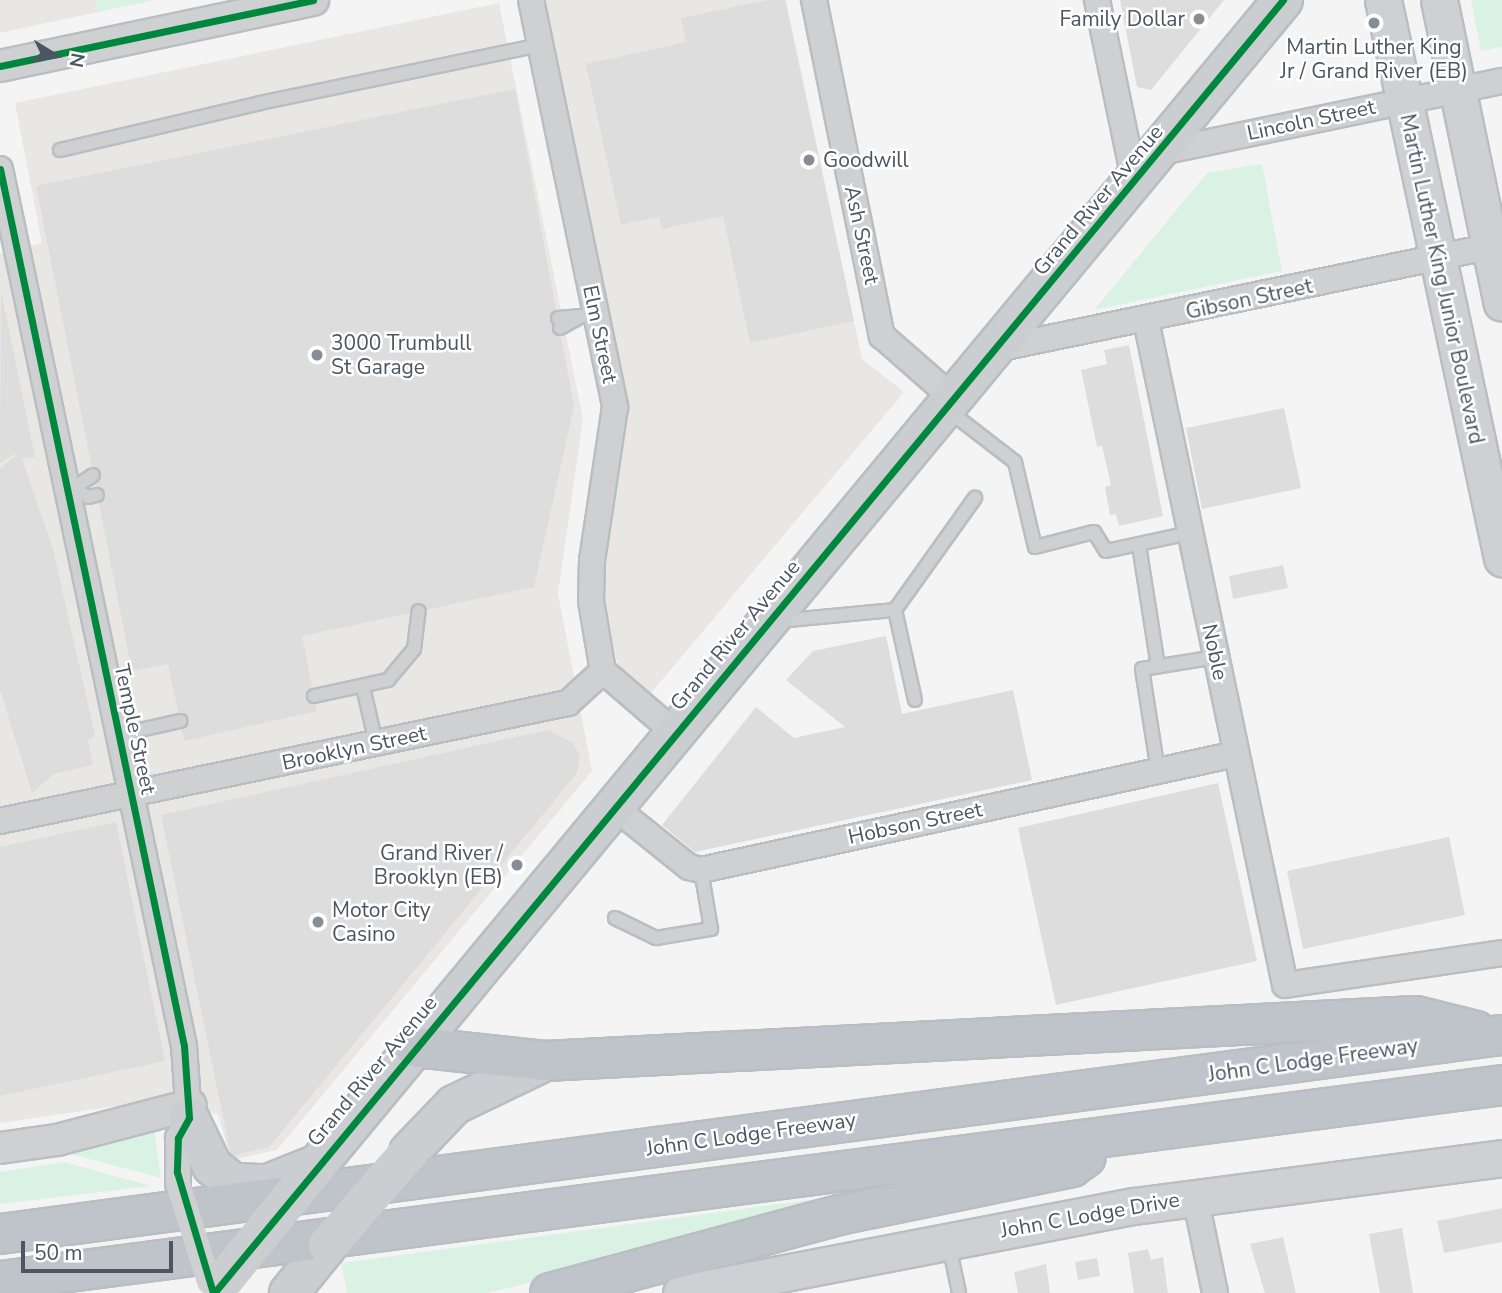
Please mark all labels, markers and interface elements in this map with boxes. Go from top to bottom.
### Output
place label: Family Dollar [1059,6,1185,32]
marker: Family Dollar [1191,11,1207,27]
marker: Martin Luther King Jr / Grand River (EB) [1366,15,1382,31]
north arrow [21,21,91,91]
place label: Martin Luther King Jr / Grand River (EB) [1280,34,1468,84]
text: N [62,51,91,69]
street label: Lincoln Street [1245,94,1377,146]
street label: Martin Luther King Junior Boulevard [1395,112,1489,446]
street label: Grand River Avenue [1028,120,1168,280]
place label: Goodwill [823,147,909,173]
marker: Goodwill [801,152,817,168]
street label: Ash Street [839,184,885,286]
street label: Gibson Street [1183,273,1315,325]
street label: Elm Street [577,283,623,385]
place label: 3000 Trumbull St Garage [331,330,472,380]
marker: 3000 Trumbull St Garage [309,347,325,363]
street label: Grand River Avenue [665,555,805,715]
street label: Noble [1197,622,1233,682]
street label: Temple Street [109,662,161,796]
street label: Brooklyn Street [280,720,428,776]
street label: Hobson Street [846,797,984,849]
place label: Grand River / Brooklyn (EB) [374,840,503,890]
marker: Grand River / Brooklyn (EB) [509,857,525,873]
place label: Motor City Casino [332,897,431,947]
marker: Motor City Casino [310,914,326,930]
street label: Grand River Avenue [302,991,442,1151]
street label: John C Lodge Freeway [1207,1033,1419,1087]
street label: John C Lodge Freeway [645,1107,857,1161]
street label: John C Lodge Drive [999,1187,1181,1243]
scale bar [24,1226,177,1270]
text: 50 m [34,1239,83,1267]

